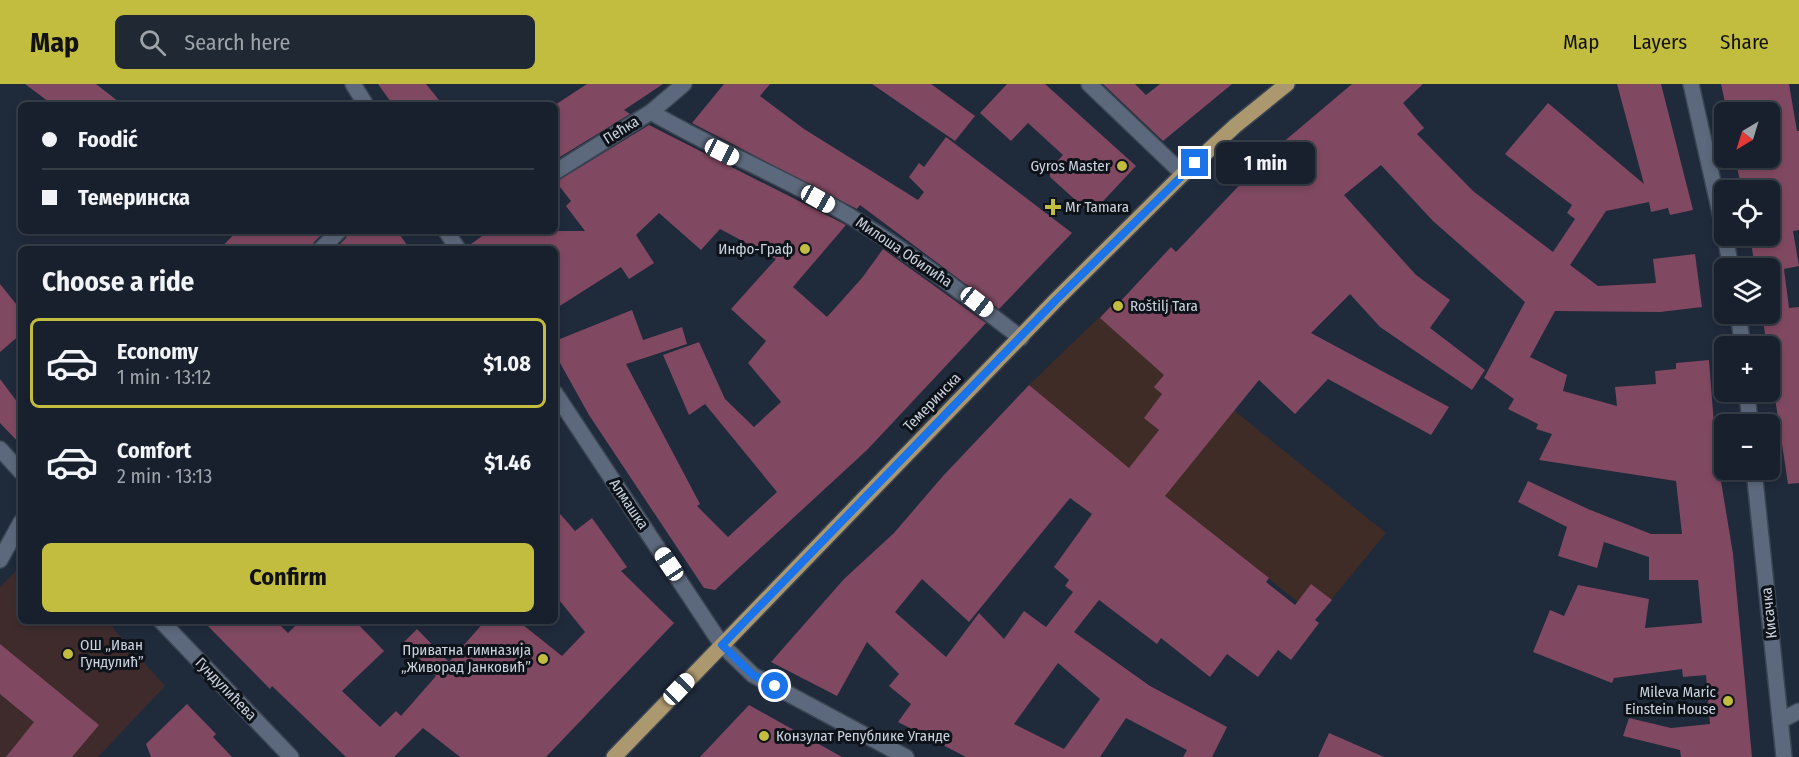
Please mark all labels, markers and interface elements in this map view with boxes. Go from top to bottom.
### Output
search box [115,15,535,69]
text: Map [30,26,79,59]
icon: search [136,26,169,59]
text: Search here [184,29,290,56]
text: Map [1563,29,1599,55]
text: Layers [1632,29,1687,55]
text: Share [1720,29,1769,55]
north arrow [1714,102,1780,168]
map controls [1714,102,1780,480]
street label: Пећка [600,112,642,148]
text: Foodić [78,126,138,153]
car [702,136,742,168]
callout: 1 min [1216,142,1315,184]
route end [1181,149,1208,176]
text: 1 min [1244,151,1287,175]
place label: Gyros Master [1030,157,1111,175]
marker: Gyros Master [1115,159,1129,173]
button: locate [1714,180,1780,246]
car [798,182,838,216]
text: Темеринска [78,184,190,211]
place label: Mr Tamara [1065,198,1129,216]
marker: Mr Tamara [1046,200,1060,214]
street label: Милоша Обилића [852,213,956,291]
place label: Инфо-Граф [718,240,793,258]
marker: Инфо-Граф [798,242,812,256]
button: layers [1714,258,1780,324]
text: Choose a ride [42,266,194,298]
car [957,284,997,320]
place label: Roštilj Tara [1130,297,1198,315]
marker: Roštilj Tara [1111,299,1125,313]
icon: car [45,336,99,390]
button: + [1714,336,1780,402]
text: Economy [117,338,198,365]
text: $1.08 [483,350,531,377]
text: 1 min · 13:12 [117,365,211,389]
street label: Темеринска [900,369,964,435]
button: − [1714,414,1780,480]
icon: car [45,435,99,489]
text: Comfort [117,437,191,464]
text: $1.46 [484,449,531,476]
text: 2 min · 13:13 [117,464,212,488]
street label: Алмашка [606,475,652,533]
button: Confirm [42,543,534,612]
car [651,544,687,584]
street label: Кисачка [1757,587,1781,639]
place label: ОШ „Иван Гундулић” [80,636,144,671]
place label: Приватна гимназија „Живорад Јанковић” [401,641,531,676]
marker: ОШ „Иван Гундулић” [61,647,75,661]
marker: Приватна гимназија „Живорад Јанковић” [536,652,550,666]
street label: Гундулићева [192,654,260,724]
car [660,670,698,708]
route start [761,672,788,699]
place label: Mileva Maric Einstein House [1625,683,1717,718]
marker: Mileva Maric Einstein House [1721,694,1735,708]
place label: Конзулат Републике Уганде [776,727,950,745]
marker: Конзулат Републике Уганде [757,729,771,743]

